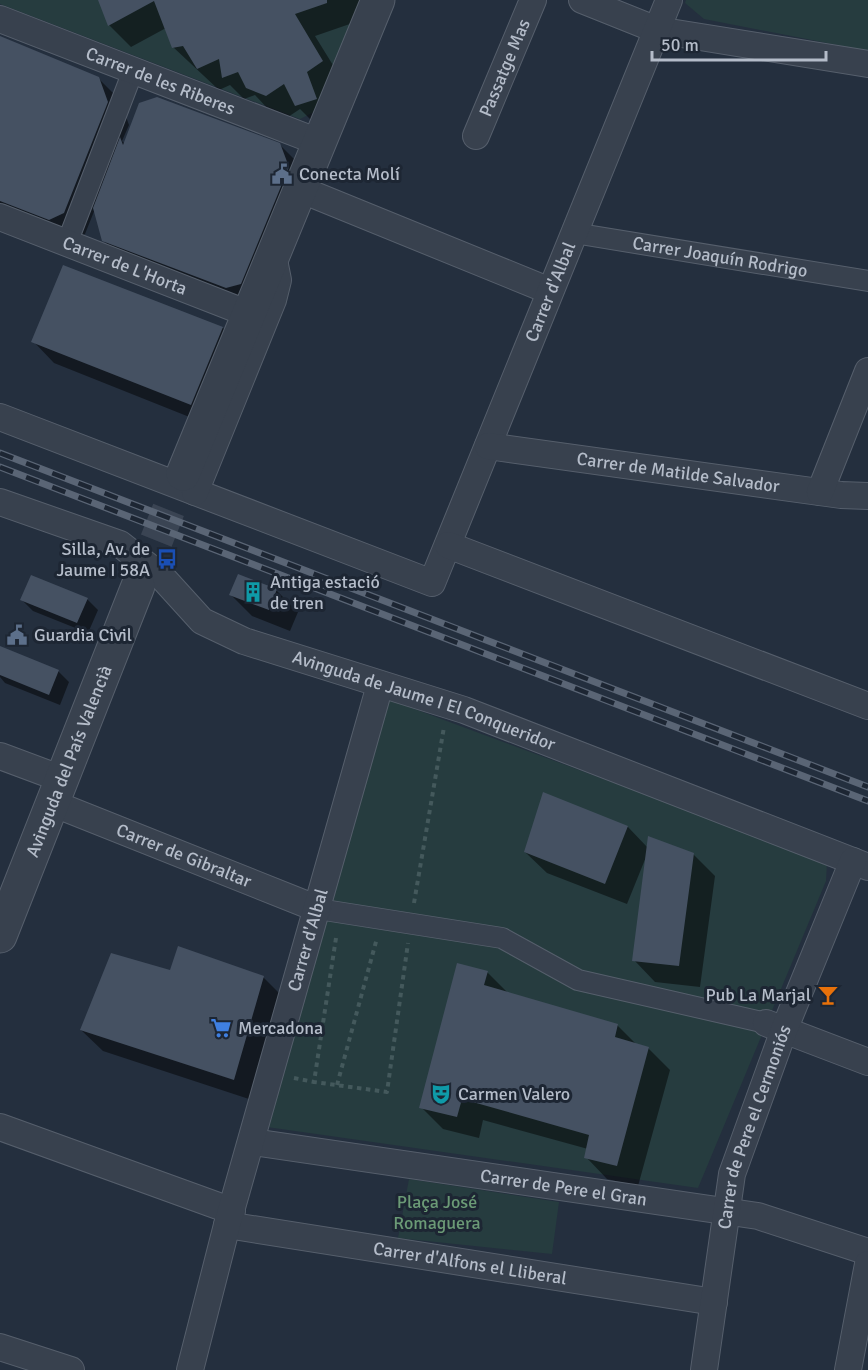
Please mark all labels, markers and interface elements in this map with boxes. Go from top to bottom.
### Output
street label: Passatge Mas [474,15,535,120]
scale bar [652,24,826,62]
text: 50 m [661,34,699,56]
street label: Carrer de les Riberes [83,42,238,120]
public building icon: Conecta Molí [270,162,294,186]
place label: Conecta Molí [299,163,400,185]
street label: Carrer de L'Horta [59,231,190,300]
street label: Carrer Joaquín Rodrigo [631,232,809,282]
street label: Carrer d'Albal [520,239,580,345]
street label: Carrer de Matilde Salvador [575,447,781,497]
place label: Silla, Av. de Jaume I 58A [56,538,150,581]
bus stop icon: Silla, Av. de Jaume I 58A [155,547,179,571]
place label: Antiga estació de tren [270,571,380,614]
building icon: Antiga estació de tren [241,580,265,604]
public building icon: Guardia Civil [5,623,29,647]
place label: Guardia Civil [34,624,132,646]
street label: Avinguda de Jaume I El Conqueridor [290,646,559,756]
street label: Avinguda del País Valencià [21,662,117,860]
street label: Carrer de Gibraltar [113,819,255,893]
street label: Carrer d'Albal [283,886,333,994]
bar icon: Pub La Marjal [816,983,840,1007]
place label: Pub La Marjal [705,984,811,1006]
supermarket icon: Mercadona [209,1016,233,1040]
place label: Mercadona [238,1017,323,1039]
street label: Carrer de Pere el Cermoniós [713,1021,796,1231]
theatre icon: Carmen Valero [429,1082,453,1106]
place label: Carmen Valero [458,1083,570,1105]
street label: Carrer de Pere el Gran [479,1164,649,1211]
park label: Plaça José Romaguera [393,1191,481,1234]
street label: Carrer d'Alfons el Lliberal [372,1237,568,1290]

